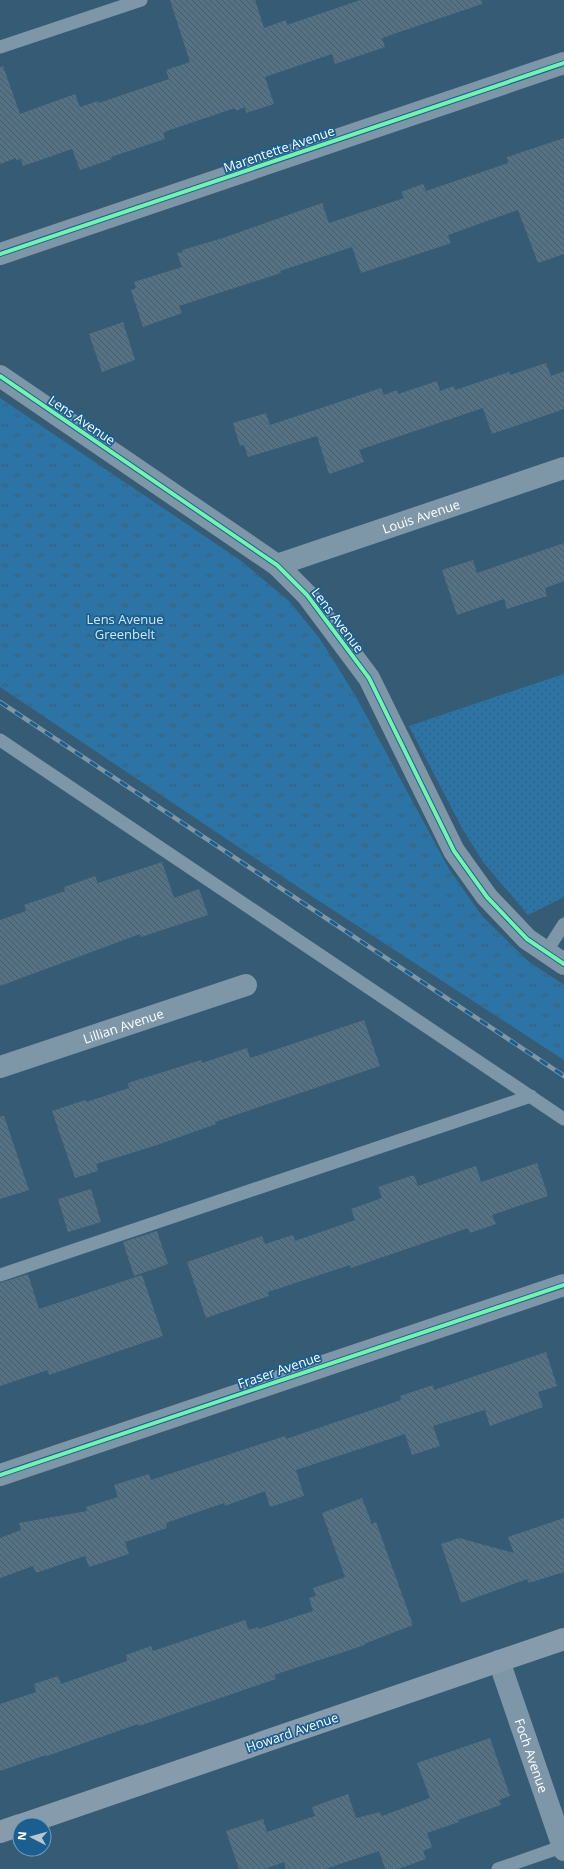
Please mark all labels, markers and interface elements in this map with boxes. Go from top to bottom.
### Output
street label: Marentette Avenue [221,122,337,176]
street label: Lens Avenue [45,391,119,449]
street label: Louis Avenue [380,495,462,538]
street label: Lens Avenue [308,584,368,656]
park label: Lens Avenue Greenbelt [87,610,163,643]
street label: Lillian Avenue [81,1004,166,1048]
street label: Fraser Avenue [235,1347,323,1393]
street label: Howard Avenue [243,1708,341,1756]
street label: Foch Avenue [510,1716,553,1795]
north arrow [12,1817,52,1857]
text: N [14,1831,29,1841]

